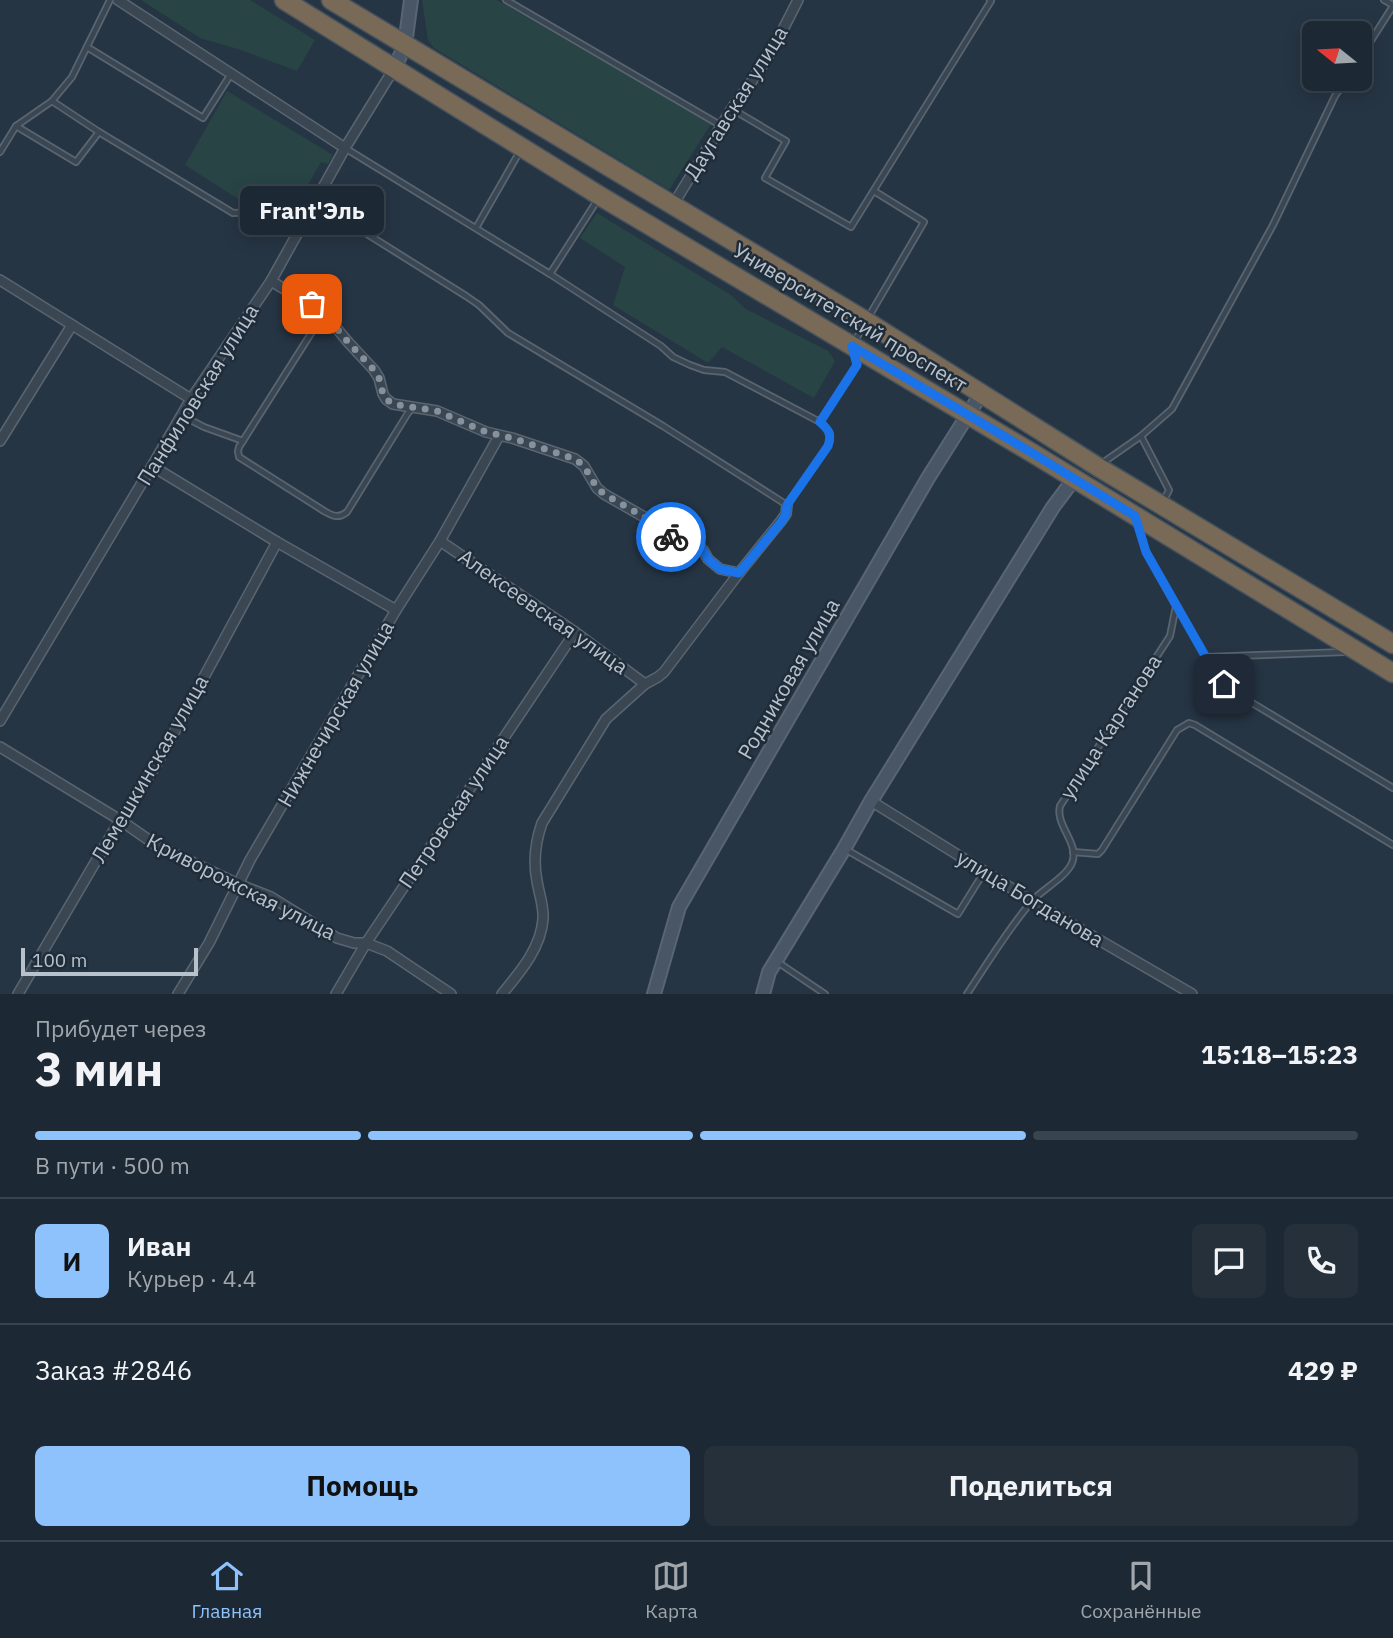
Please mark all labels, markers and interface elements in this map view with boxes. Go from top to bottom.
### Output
street label: Даугавская улица [677,20,794,185]
north arrow [1302,21,1372,91]
map controls [1302,21,1372,91]
callout: Frant'Эль [240,185,384,234]
text: Frant'Эль [259,195,365,225]
street label: Университетский проспект [728,236,973,398]
pin [282,274,342,334]
icon: bag [293,285,331,323]
street label: Панфиловская улица [130,298,264,491]
courier [636,502,706,572]
icon: bike [652,518,690,556]
street label: Алексеевская улица [453,542,634,680]
street label: Родниковая улица [731,593,846,764]
street label: Нижнечирская улица [270,615,400,812]
street label: улица Карганова [1053,649,1167,804]
pin [1194,654,1254,714]
icon: home [1205,665,1243,703]
street label: Лемешкинская улица [84,669,214,868]
street label: Петровская улица [392,729,515,893]
street label: Криворожская улица [142,826,341,946]
street label: улица Богданова [952,843,1109,953]
scale bar [21,945,198,977]
text: 100 m [32,948,87,972]
text: Прибудет через [35,1013,207,1043]
text: 15:18–15:23 [1201,1037,1358,1071]
text: 3 мин [35,1039,163,1099]
text: В пути · 500 m [35,1150,190,1180]
button: chat [1192,1224,1266,1298]
button: phone [1284,1224,1358,1298]
text: Иван [127,1229,192,1263]
text: И [63,1244,81,1278]
text: Курьер · 4.4 [127,1263,257,1293]
text: Заказ #2846 [35,1353,192,1387]
text: 429 ₽ [1288,1353,1358,1387]
button: Помощь [35,1446,690,1526]
button: Поделиться [704,1446,1358,1526]
tab: Главная [191,1557,262,1623]
tab: Карта [645,1557,698,1623]
tab: Сохранённые [1080,1557,1202,1623]

